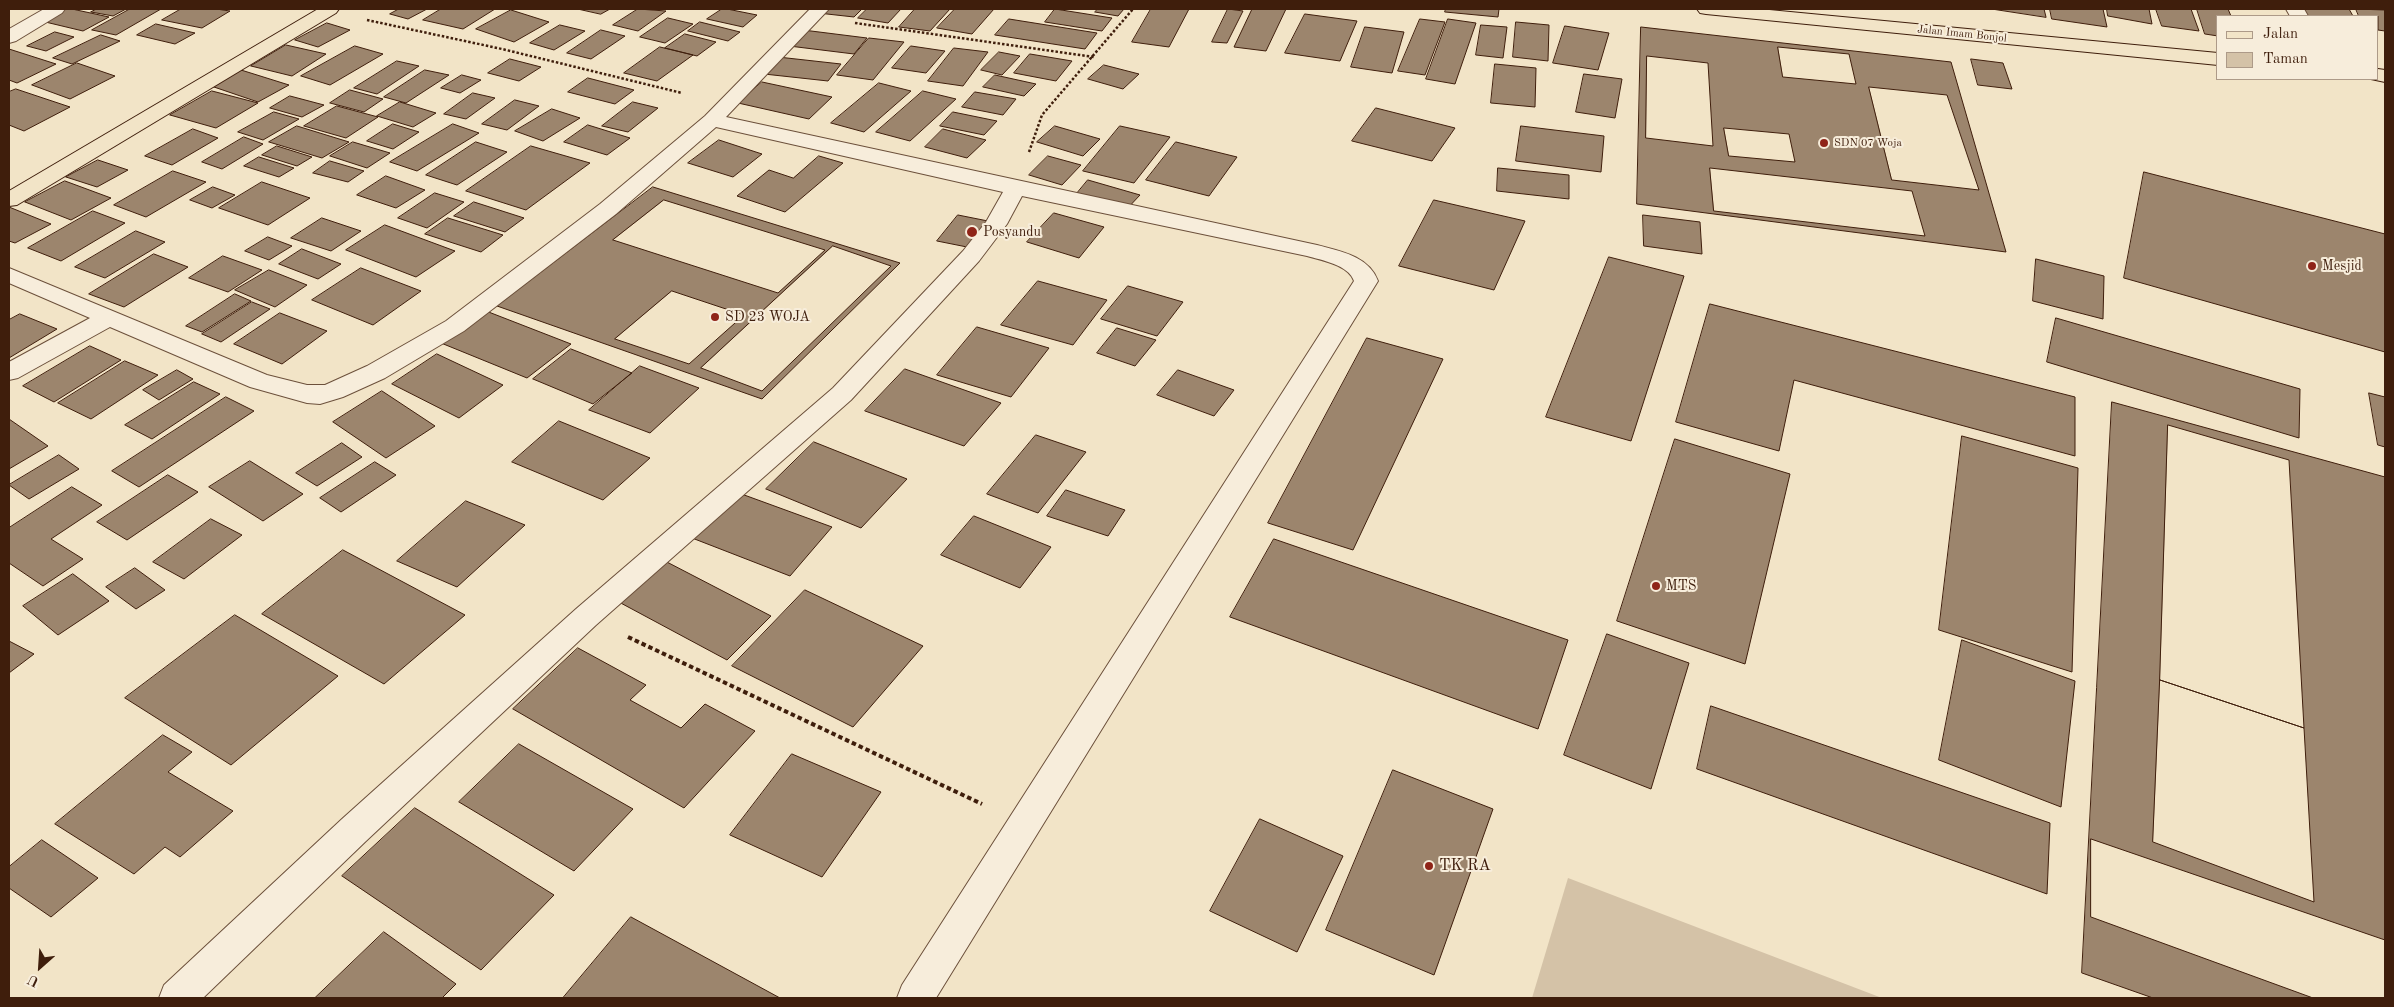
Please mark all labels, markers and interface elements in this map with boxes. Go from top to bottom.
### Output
legend [2216,15,2379,80]
street label: Jalan Imam Bonjol [1917,23,2007,45]
text: Jalan [2263,27,2298,42]
text: Taman [2263,52,2308,67]
place label: SDN 07 Woja [1834,136,1902,150]
marker: SDN 07 Woja [1818,137,1830,149]
place label: Posyandu [983,224,1041,240]
marker: Posyandu [965,225,979,239]
place label: Mesjid [2322,258,2362,274]
marker: Mesjid [2306,260,2318,272]
place label: SD 23 WOJA [725,309,810,325]
marker: SD 23 WOJA [709,311,721,323]
place label: MTS [1666,578,1696,594]
marker: MTS [1650,580,1662,592]
place label: TK RA [1439,856,1491,876]
marker: TK RA [1423,860,1435,872]
north arrow [15,942,65,992]
text: U [25,972,41,989]

